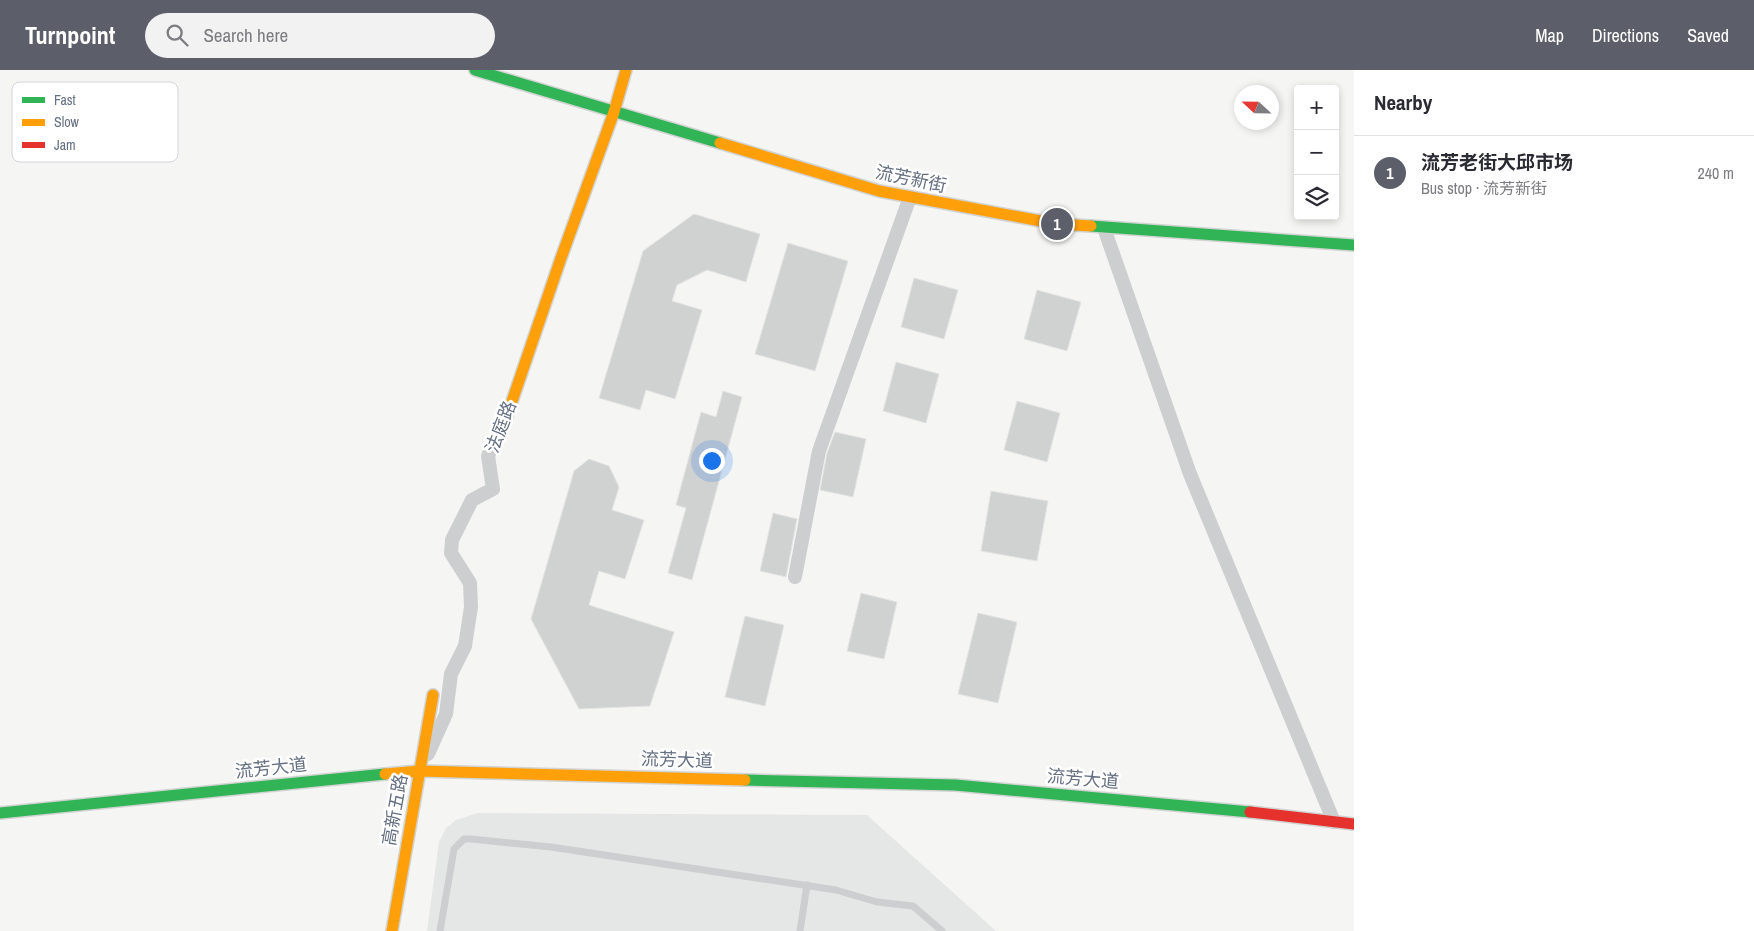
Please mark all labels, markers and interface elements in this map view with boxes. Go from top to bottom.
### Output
search box [145,13,495,58]
text: Turnpoint [25,19,115,51]
icon: search [163,21,191,49]
text: Search here [203,22,288,48]
text: Map [1535,23,1564,48]
text: Directions [1592,23,1659,48]
text: Saved [1687,23,1729,48]
legend [12,82,178,162]
north arrow [1234,85,1279,130]
map controls [1294,85,1339,220]
button: + [1294,85,1339,130]
text: Nearby [1374,88,1432,117]
text: Fast [54,91,76,109]
text: Slow [54,113,80,131]
button: − [1294,130,1339,175]
text: Jam [54,136,76,154]
text: 流芳老街大邱市场 [1421,149,1573,175]
street label: 流芳新街 [873,159,949,198]
text: 1 [1386,162,1394,184]
text: 240 m [1698,162,1734,184]
button: layers [1294,175,1339,220]
text: Bus stop · 流芳新街 [1421,177,1547,199]
pin: 1 [1041,205,1073,243]
street label: 法庭路 [479,397,522,457]
your location [699,448,725,474]
street label: 流芳大道 [641,746,713,773]
street label: 流芳大道 [234,751,308,784]
street label: 流芳大道 [1046,763,1120,794]
street label: 高新五路 [376,772,413,848]

